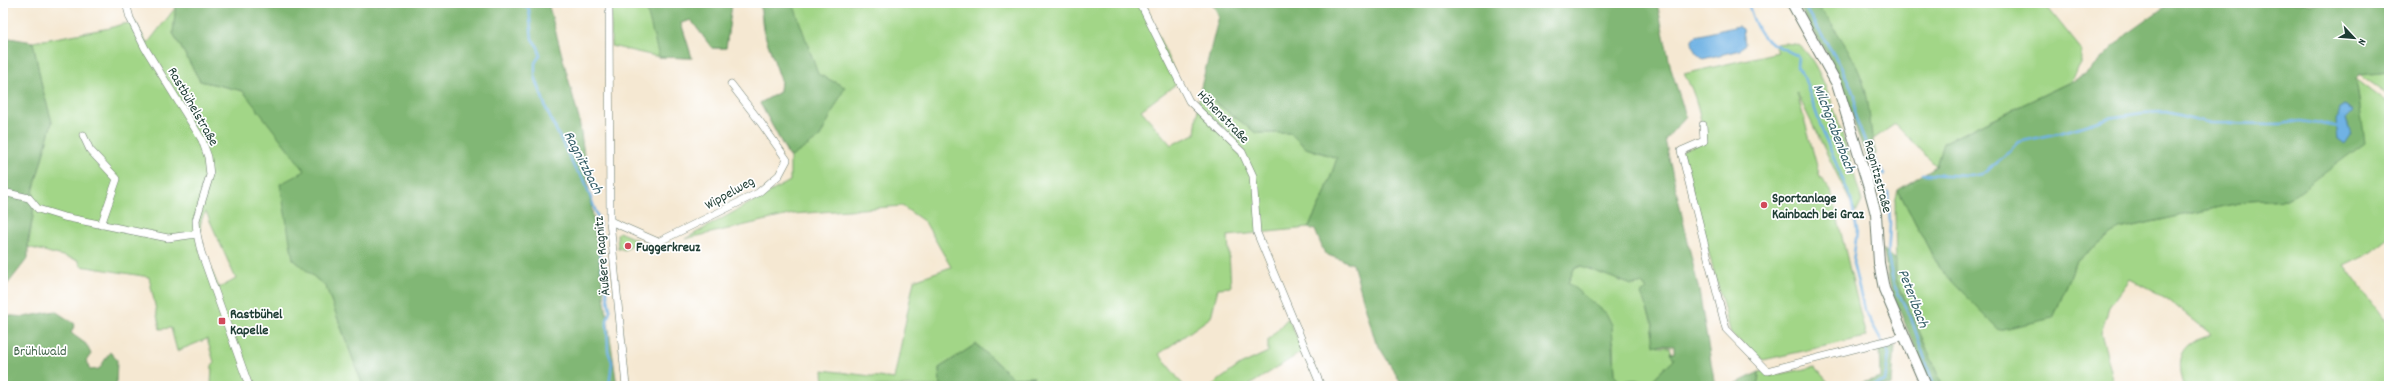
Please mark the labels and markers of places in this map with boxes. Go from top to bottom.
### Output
place label: Sportanlage Kainbach bei Graz [1772,189,1865,225]
marker: Sportanlage Kainbach bei Graz [1759,200,1769,210]
place label: Fuggerkreuz [636,238,701,258]
marker: Fuggerkreuz [623,241,633,251]
place label: Rastbühel Kapelle [230,305,283,341]
marker: Rastbühel Kapelle [217,316,227,326]

